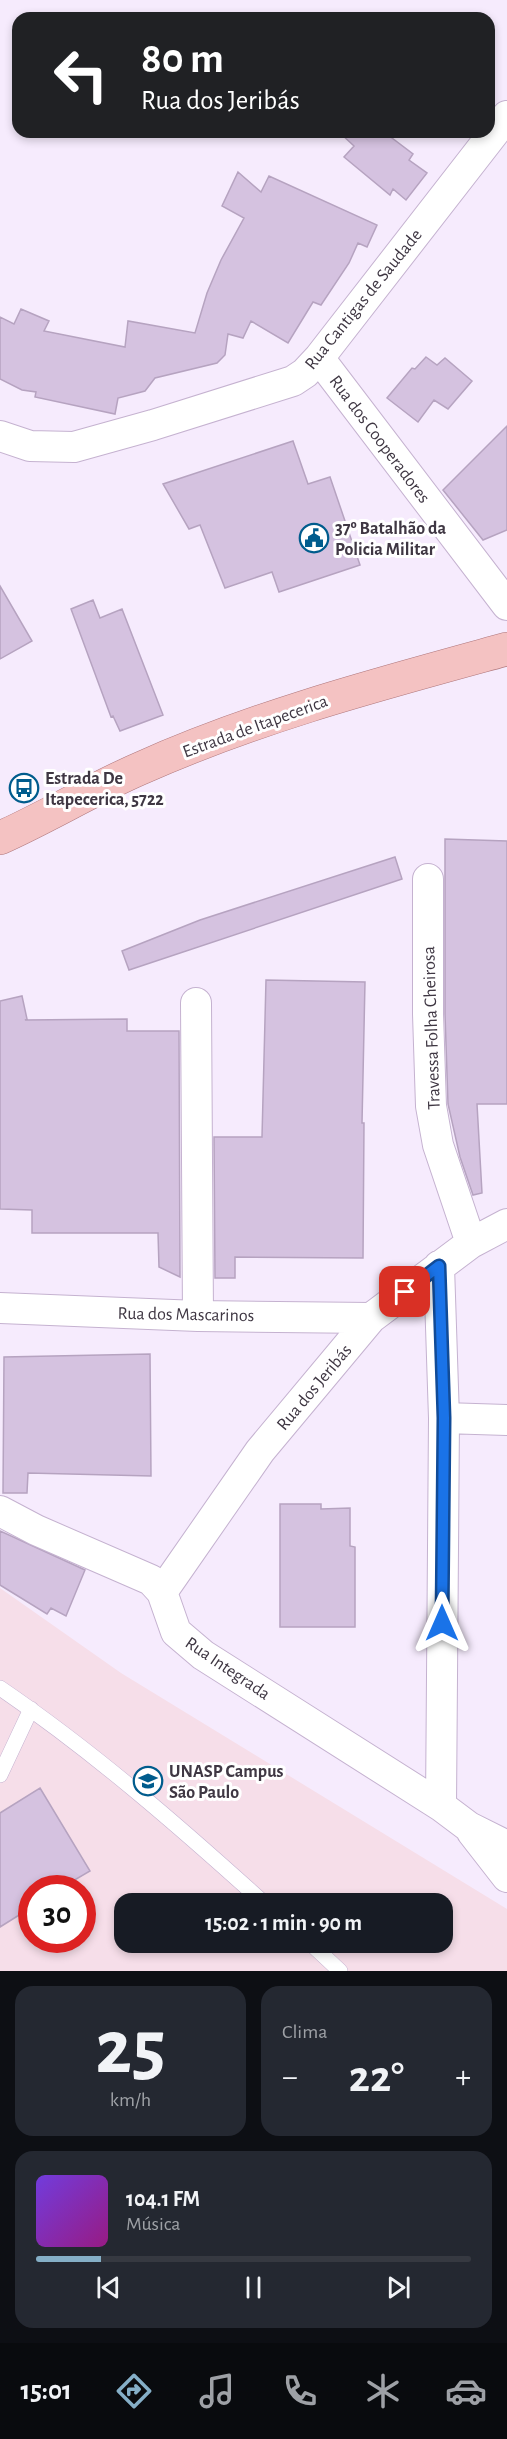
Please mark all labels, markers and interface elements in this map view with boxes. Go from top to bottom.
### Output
icon: left [42,36,120,114]
text: 80 m [141,38,224,80]
text: Rua dos Jeribás [141,87,300,114]
street label: Rua Cantigas de Saudade [302,226,426,373]
street label: Rua dos Cooperadores [325,372,433,507]
place label: 37º Batalhão da Policia Militar [335,520,446,559]
public building icon: 37º Batalhão da Policia Militar [298,522,330,554]
street label: Estrada de Itapecerica [180,692,330,762]
place label: Estrada De Itapecerica, 5722 [45,770,164,809]
bus stop icon: Estrada De Itapecerica, 5722 [8,772,40,804]
street label: Travessa Folha Cheirosa [420,946,444,1110]
pin [379,1266,430,1317]
icon: arrive [388,1275,421,1308]
street label: Rua dos Mascarinos [117,1305,254,1325]
street label: Rua dos Jeribás [274,1341,356,1434]
position arrow [410,1591,474,1655]
street label: Rua Integrada [182,1634,273,1704]
place label: UNASP Campus São Paulo [169,1763,284,1802]
school or university icon: UNASP Campus São Paulo [132,1765,164,1797]
speed limit sign: 30 [18,1875,96,1953]
text: 15:02 · 1 min · 90 m [205,1912,362,1934]
text: 25 [95,2010,166,2088]
text: Clima [282,2022,327,2042]
text: 22° [349,2055,404,2100]
text: − [282,2061,298,2094]
text: + [455,2061,471,2094]
text: km/h [110,2090,151,2110]
text: 104.1 FM [126,2188,200,2210]
text: Música [126,2214,181,2234]
icon: previous [92,2271,125,2304]
icon: pause [237,2271,270,2304]
icon: next [382,2271,415,2304]
icon: directions [113,2370,155,2412]
icon: music [196,2370,238,2412]
icon: phone [279,2370,321,2412]
icon: climate [362,2370,404,2412]
icon: car [445,2370,487,2412]
text: 15:01 [20,2377,72,2404]

